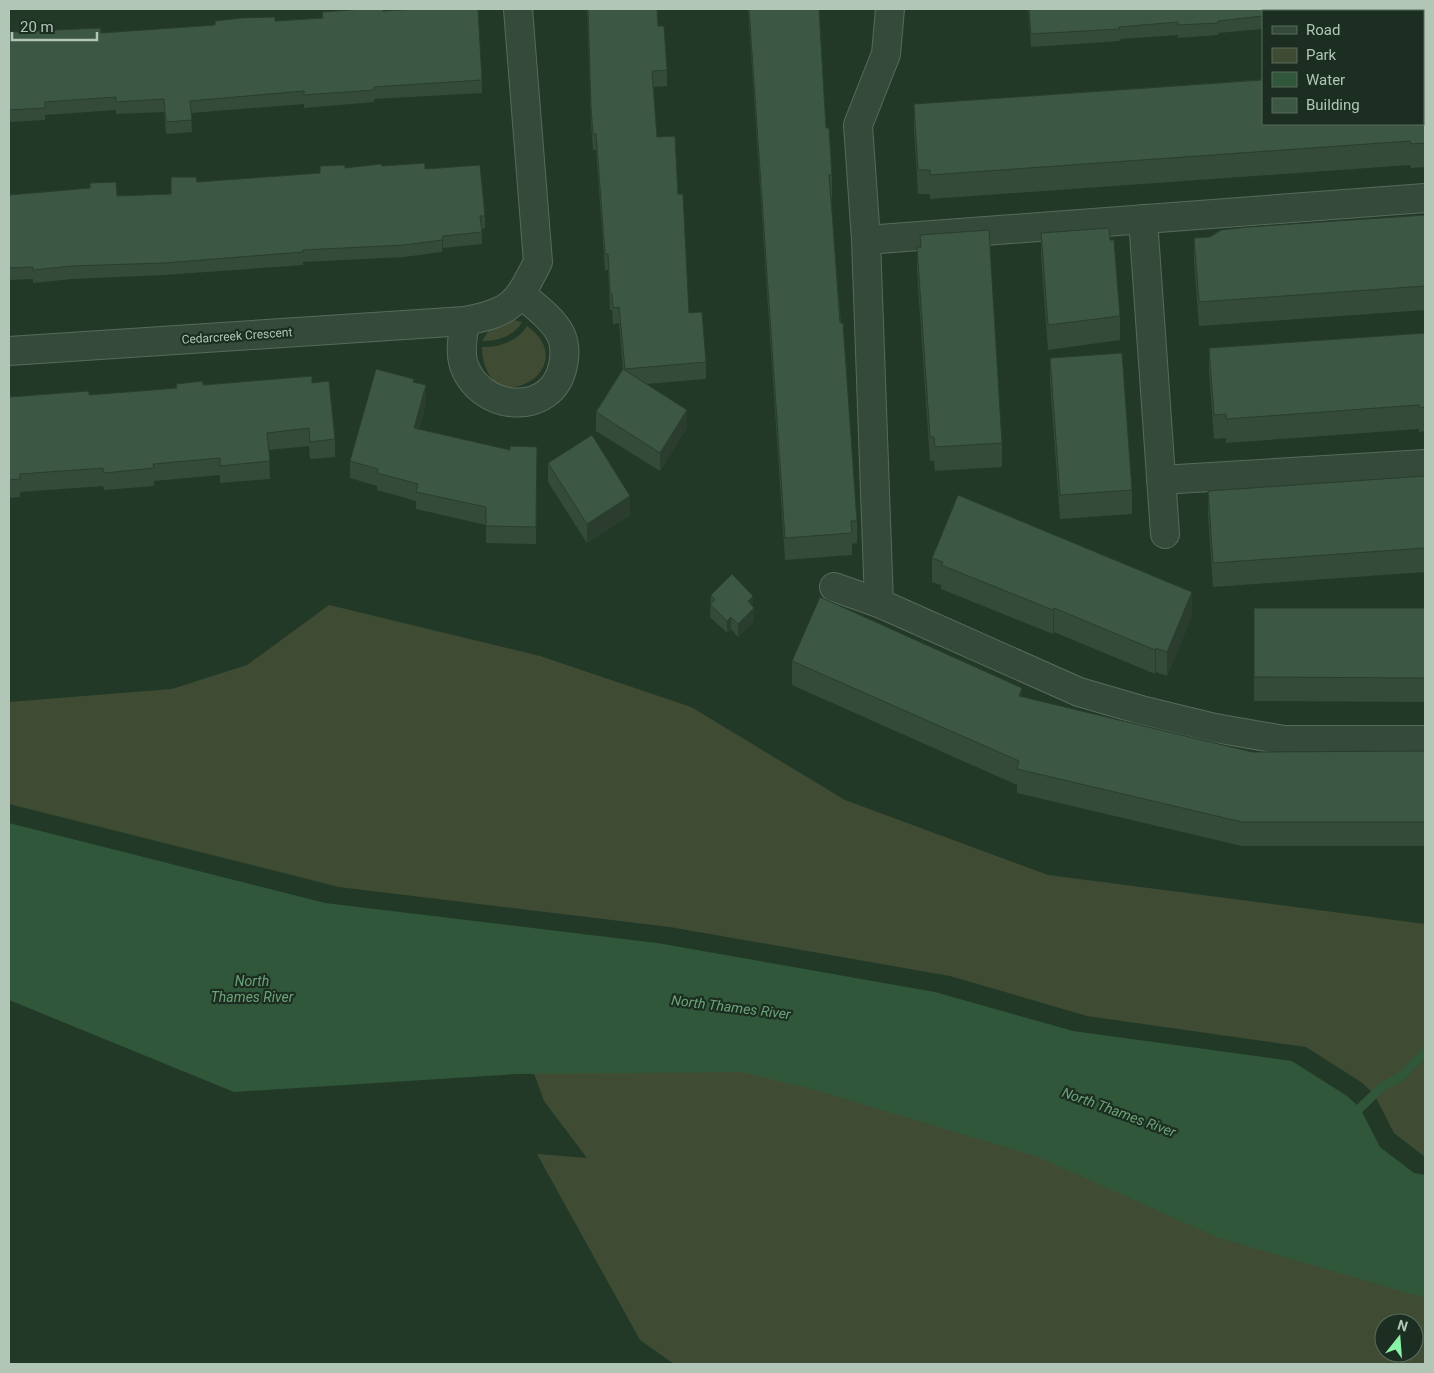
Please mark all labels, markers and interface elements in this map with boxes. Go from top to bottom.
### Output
scale bar [12,10,98,42]
legend [1262,10,1424,125]
text: 20 m [20,18,54,36]
text: Road [1306,21,1340,39]
text: Park [1306,46,1337,64]
text: Water [1306,71,1345,89]
text: Building [1306,96,1360,114]
street label: Cedarcreek Crescent [181,325,293,347]
water label: North Thames River [211,973,294,1005]
water label: North Thames River [671,992,792,1022]
water label: North Thames River [1060,1084,1178,1140]
north arrow [1374,1313,1424,1363]
text: N [1396,1316,1410,1335]

